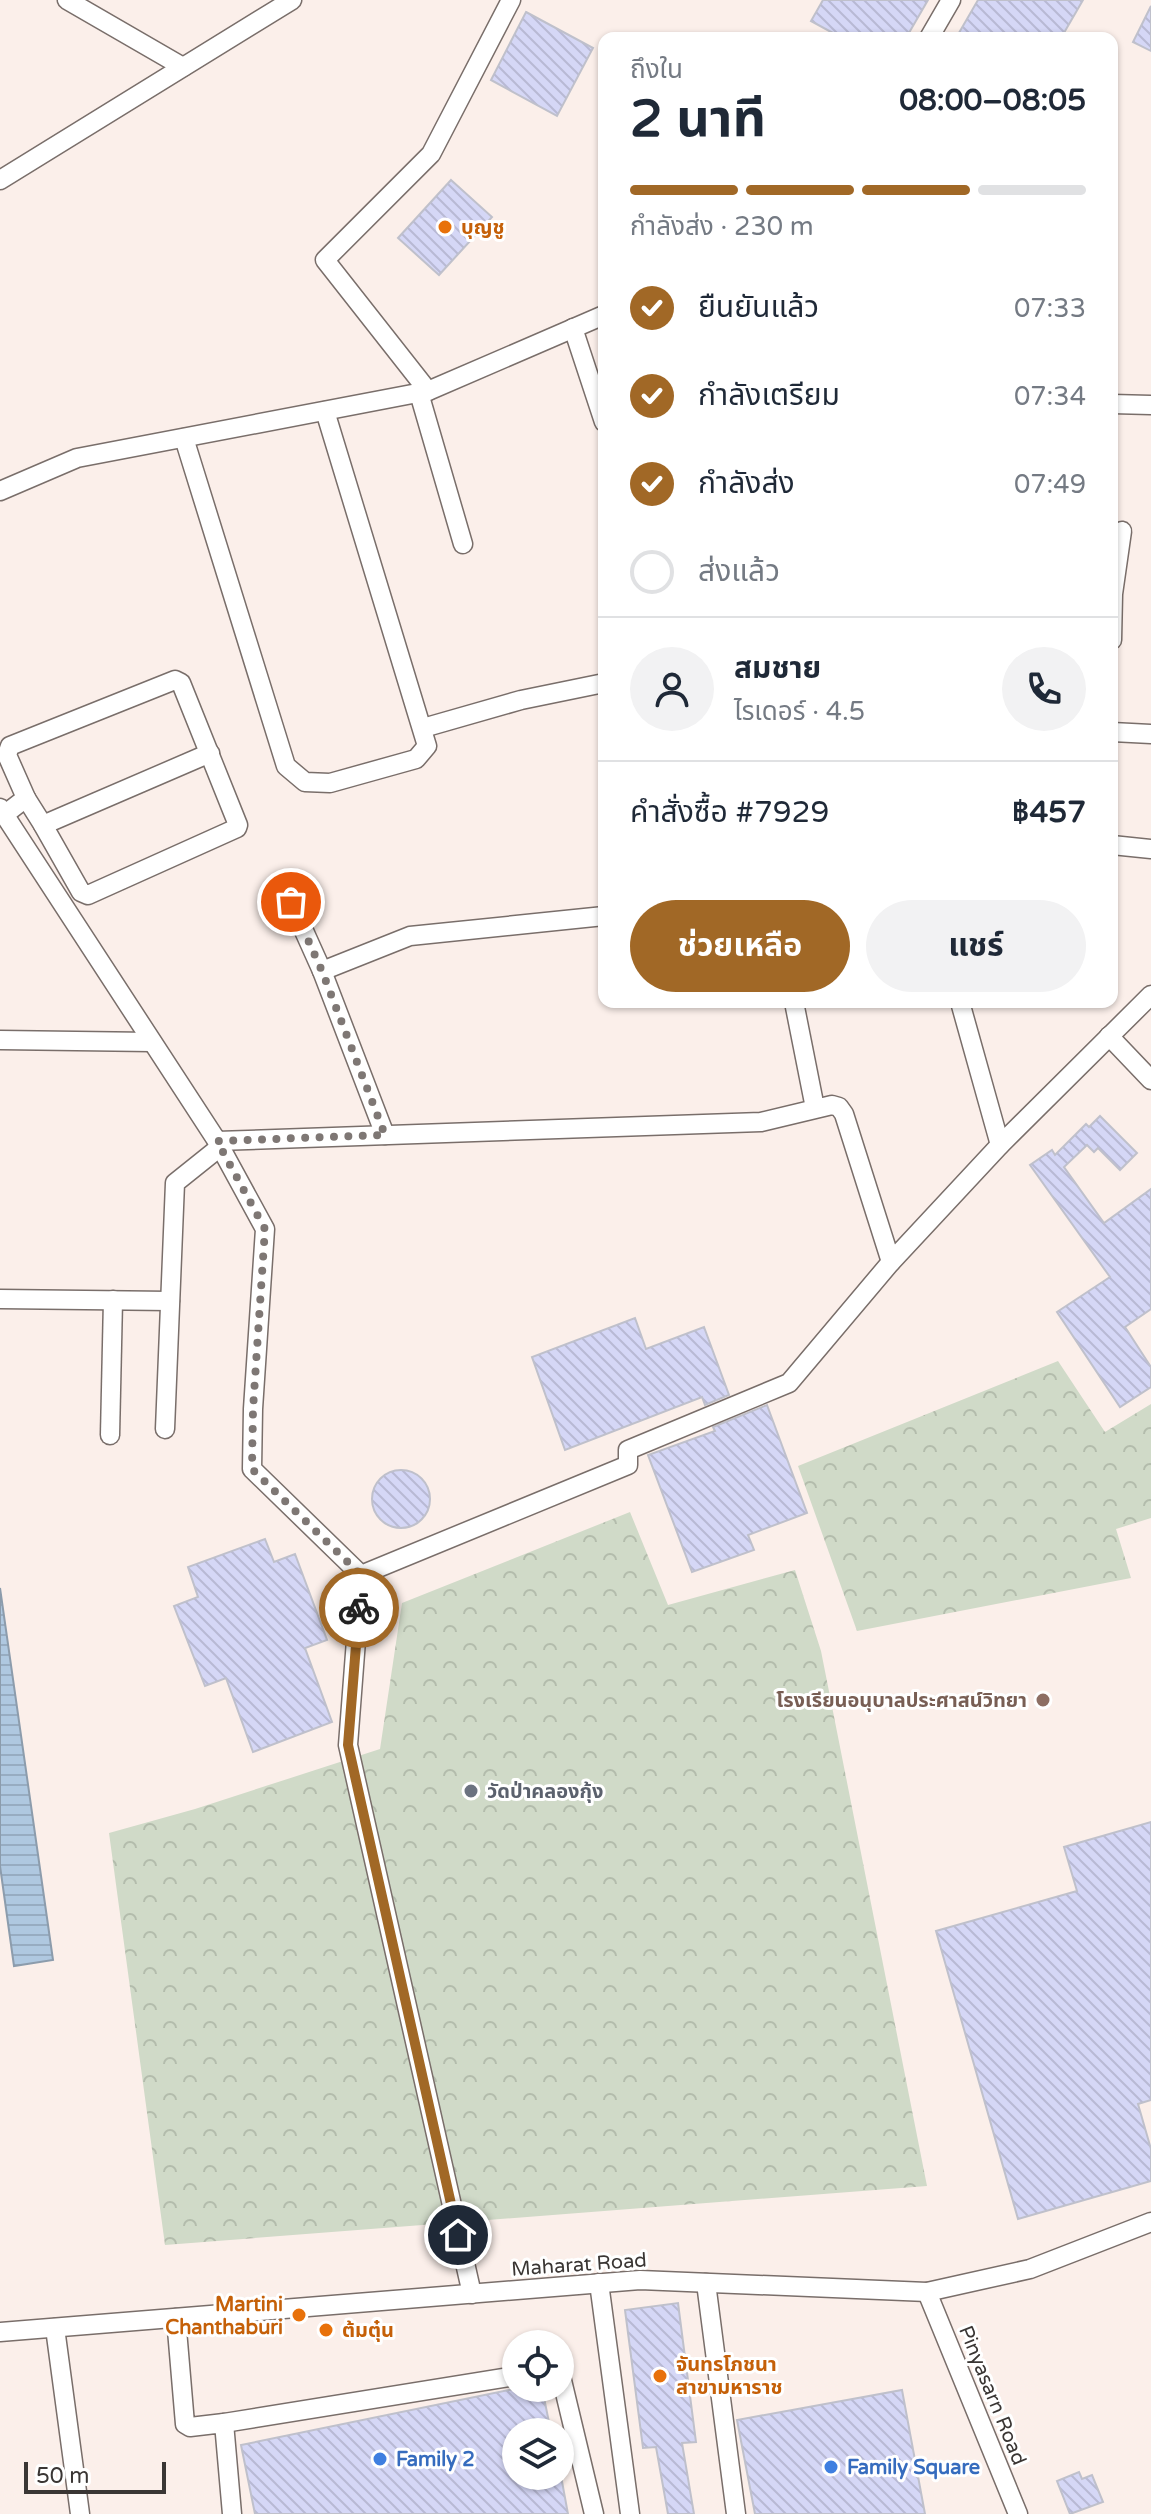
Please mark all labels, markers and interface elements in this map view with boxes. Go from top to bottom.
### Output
text: ถึงใน [630,54,683,85]
text: 08:00–08:05 [899,82,1086,119]
text: 2 นาที [630,88,766,151]
text: กำลังส่ง · 230 m [630,211,814,242]
place label: บุญชู [461,216,504,240]
marker: บุญชู [436,218,454,236]
icon: check [630,286,674,330]
text: ยืนยันแล้ว [698,289,819,326]
text: 07:33 [1014,293,1086,324]
icon: check [630,374,674,418]
text: กำลังเตรียม [698,377,840,414]
text: 07:34 [1014,381,1086,412]
icon: check [630,462,674,506]
text: กำลังส่ง [698,465,795,502]
text: 07:49 [1014,469,1086,500]
text: ส่งแล้ว [698,553,780,590]
button: person [630,647,714,731]
button: phone [1002,647,1086,731]
text: สมชาย [734,650,821,687]
text: ไรเดอร์ · 4.5 [734,696,865,727]
text: คำสั่งซื้อ #7929 [630,794,829,831]
text: ฿457 [1012,794,1086,831]
pin [257,868,325,936]
icon: bag [269,880,313,924]
button: ช่วยเหลือ [630,900,850,992]
button: แชร์ [866,900,1086,992]
courier [319,1568,399,1648]
icon: bike [337,1586,381,1630]
place label: โรงเรียนอนุบาลประศาสน์วิทยา [776,1689,1027,1713]
marker: โรงเรียนอนุบาลประศาสน์วิทยา [1034,1691,1052,1709]
place label: วัดป่าคลองกุ้ง [487,1780,603,1804]
marker: วัดป่าคลองกุ้ง [462,1782,480,1800]
pin [424,2201,492,2269]
icon: home [436,2213,480,2257]
street label: Maharat Road [511,2248,648,2282]
place label: Martini Chanthaburi [165,2293,283,2340]
marker: Martini Chanthaburi [290,2306,308,2324]
place label: ต้มตุ๋น [342,2319,394,2343]
marker: ต้มตุ๋น [317,2321,335,2339]
street label: Pinyasarn Road [953,2322,1031,2469]
map controls [502,2330,574,2490]
button: locate [502,2330,574,2402]
place label: จันทรโภชนา สาขามหาราช [676,2353,782,2400]
marker: จันทรโภชนา สาขามหาราช [651,2367,669,2385]
button: layers [502,2418,574,2490]
place label: Family 2 [396,2448,475,2472]
marker: Family 2 [371,2450,389,2468]
place label: Family Square [847,2456,980,2480]
scale bar [24,2458,166,2494]
marker: Family Square [822,2458,840,2476]
text: 50 m [36,2463,90,2489]

